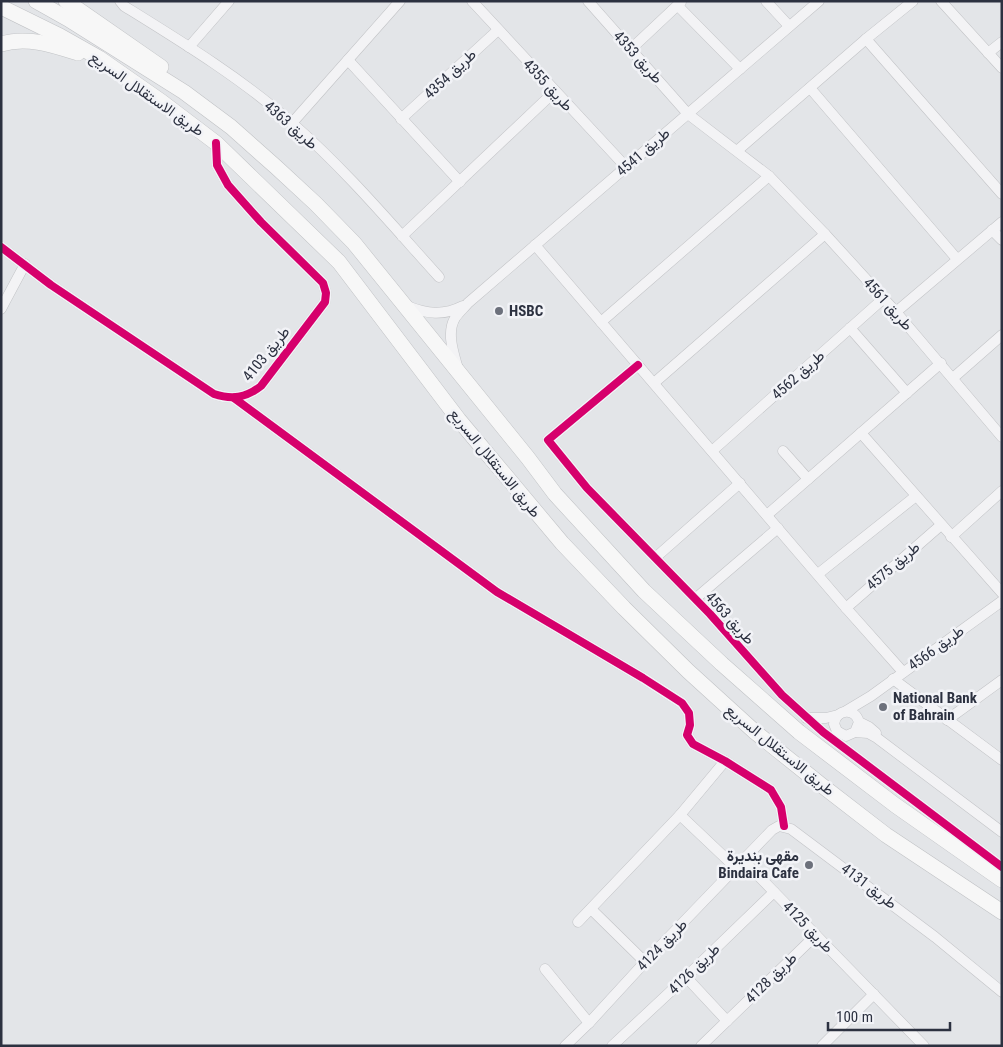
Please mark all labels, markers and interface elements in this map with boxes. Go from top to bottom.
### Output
street label: طريق 4353 [609,27,667,88]
street label: طريق 4354 [420,45,481,103]
street label: طريق الاستقلال السريع [85,48,208,142]
street label: طريق 4355 [519,55,577,116]
street label: طريق 4363 [260,97,322,154]
street label: طريق 4541 [613,124,674,181]
street label: طريق 4561 [859,274,917,335]
place label: HSBC [509,302,544,320]
marker: HSBC [493,305,505,317]
street label: طريق 4103 [239,323,294,386]
street label: طريق 4562 [768,346,829,404]
street label: طريق الاستقلال السريع [444,405,545,523]
street label: طريق 4575 [863,538,924,595]
street label: طريق 4563 [701,588,759,649]
street label: طريق 4566 [904,622,968,675]
place label: National Bank of Bahrain [893,689,978,724]
street label: طريق الاستقلال السريع [721,700,838,801]
marker: National Bank of Bahrain [877,701,889,713]
place label: مقهى بنديرة Bindaira Cafe [718,847,799,882]
marker: مقهى بنديرة Bindaira Cafe [803,859,815,871]
street label: طريق 4131 [837,859,901,914]
street label: طريق 4125 [778,897,837,957]
street label: طريق 4124 [633,915,692,975]
street label: طريق 4126 [664,940,724,999]
street label: طريق 4128 [741,949,801,1008]
scale bar [828,1000,950,1032]
text: 100 m [836,1008,873,1026]

